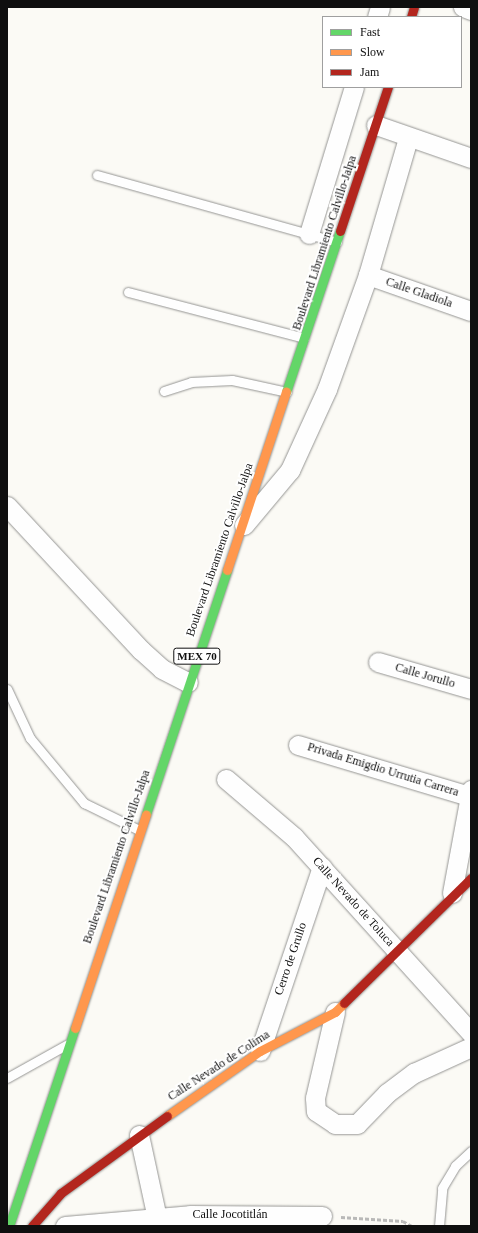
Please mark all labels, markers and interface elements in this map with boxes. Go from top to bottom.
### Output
legend [322,16,462,88]
text: Fast [360,25,380,39]
text: Slow [360,45,385,59]
text: Jam [360,65,379,79]
street label: Boulevard Libramiento Calvillo-Jalpa [290,154,360,332]
street label: Calle Gladiola [384,275,454,311]
street label: Boulevard Libramiento Calvillo-Jalpa [183,461,257,639]
road number: MEX 70 [173,647,221,665]
street label: Calle Jorullo [393,661,457,691]
street label: Privada Emigdio Urrutia Carrera [306,740,460,800]
street label: Boulevard Libramiento Calvillo-Jalpa [80,768,154,946]
street label: Calle Nevado de Toluca [309,854,397,950]
street label: Cerro de Grullo [272,921,310,997]
street label: Calle Nevado de Colima [165,1028,273,1104]
street label: Calle Jocotitlán [193,1208,267,1222]

